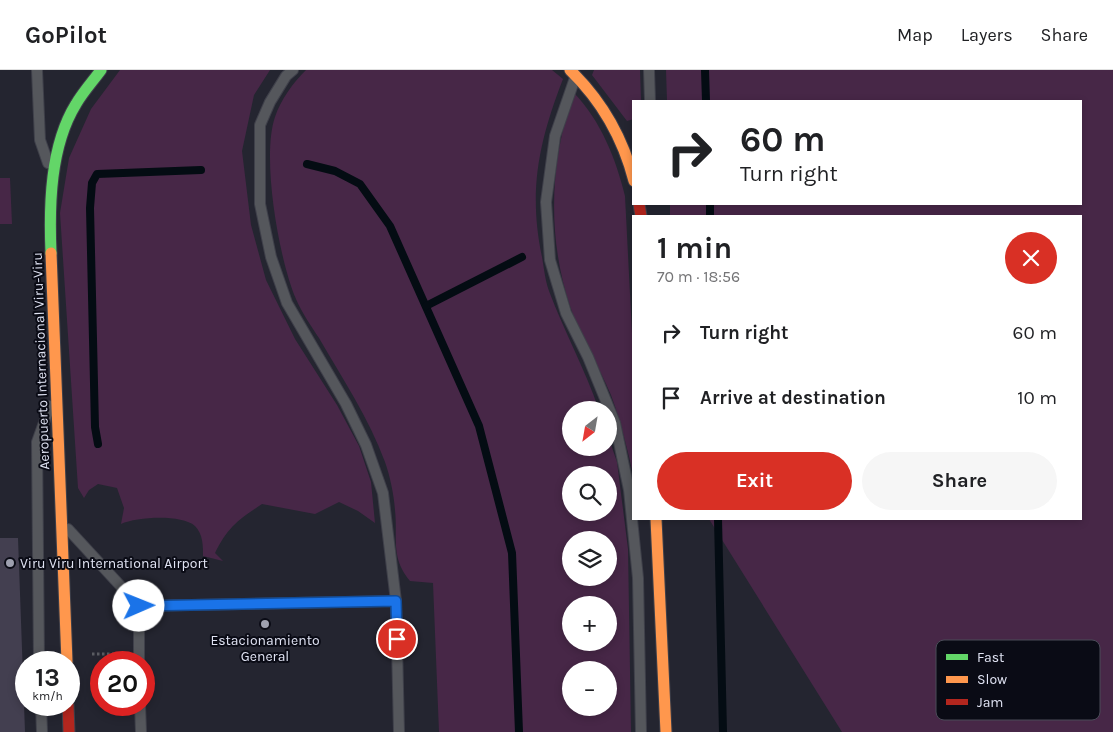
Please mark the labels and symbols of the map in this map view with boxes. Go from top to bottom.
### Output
street label: Aeropuerto Internacional Viru-Viru [29,252,53,470]
north arrow [562,401,618,456]
place label: Viru Viru International Airport [20,555,208,572]
marker: Viru Viru International Airport [4,557,16,569]
position arrow [112,579,164,631]
marker: Estacionamiento General [259,618,271,630]
pin [376,618,418,660]
place label: Estacionamiento General [210,632,320,665]
legend [936,640,1100,720]
text: Fast [977,649,1004,666]
speed limit sign: 20 [90,651,155,716]
text: Slow [977,671,1007,688]
text: Jam [977,694,1003,711]

